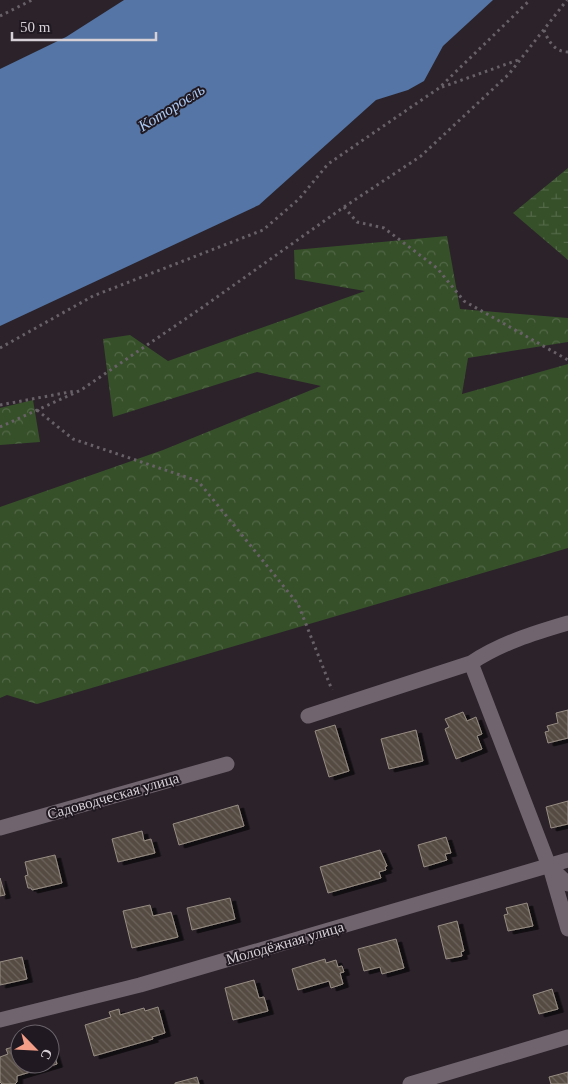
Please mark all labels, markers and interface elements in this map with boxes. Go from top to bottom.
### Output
scale bar [12,10,156,42]
text: 50 m [20,19,51,35]
water label: Которосль [134,80,208,136]
street label: Садоводческая улица [45,769,181,822]
street label: Молодёжная улица [224,918,346,967]
north arrow [10,1024,60,1074]
text: С [38,1046,55,1062]

